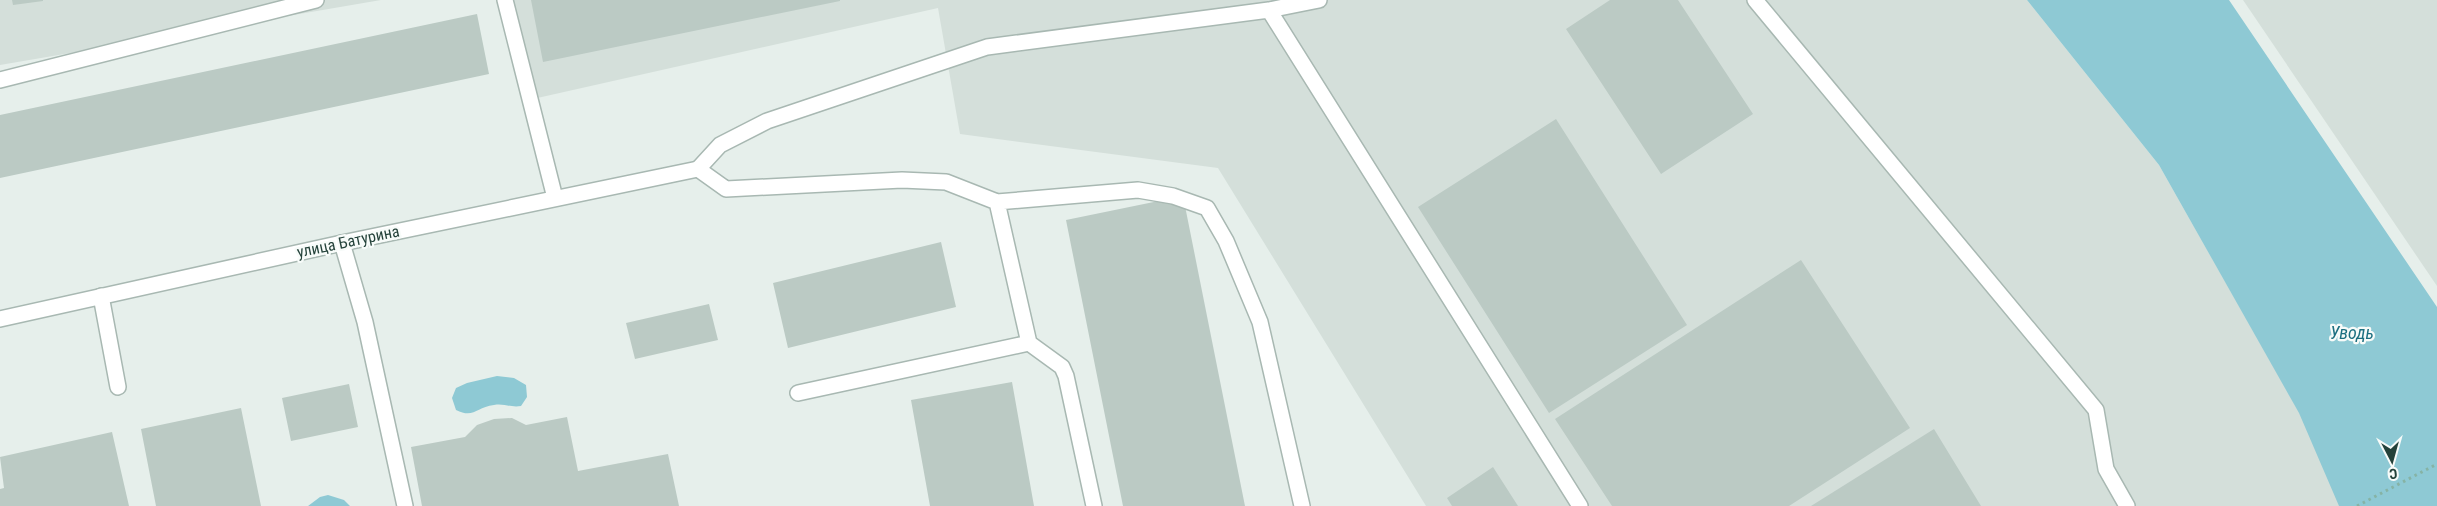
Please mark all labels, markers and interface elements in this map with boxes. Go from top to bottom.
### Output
street label: улица Батурина [295,221,401,262]
water label: Уводь [2330,322,2374,343]
north arrow [2367,436,2417,486]
text: С [2389,466,2398,482]

